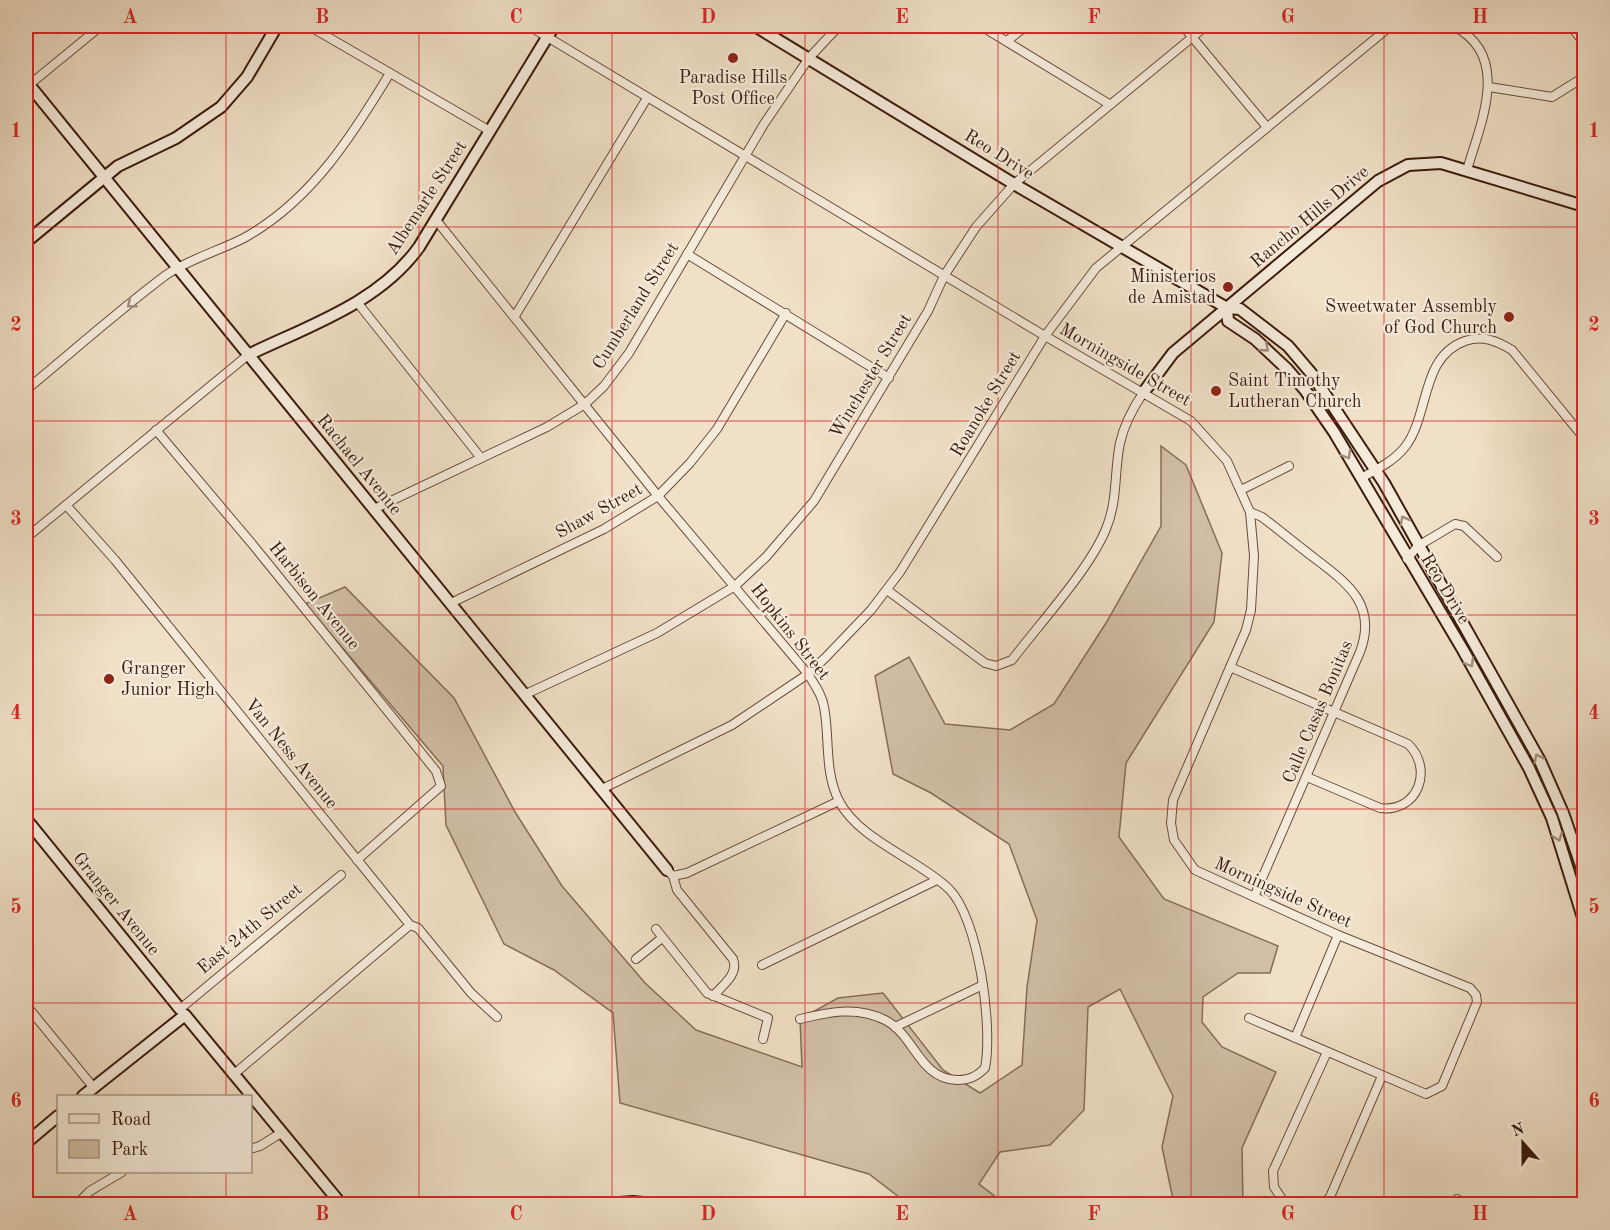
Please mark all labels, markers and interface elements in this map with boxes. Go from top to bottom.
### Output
text: A [122,8,138,28]
text: B [315,8,329,28]
text: C [509,8,523,28]
text: D [700,8,716,28]
text: E [895,8,909,28]
text: F [1087,8,1101,28]
text: G [1281,8,1295,28]
text: H [1472,8,1488,28]
marker: Paradise Hills Post Office [726,51,740,65]
place label: Paradise Hills Post Office [679,69,787,108]
text: 1 [10,122,22,142]
text: 1 [1588,122,1600,142]
street label: Reo Drive [961,127,1037,183]
street label: Albemarle Street [383,138,471,258]
street label: Rancho Hills Drive [1248,163,1372,271]
street label: Cumberland Street [590,239,682,373]
place label: Ministerios de Amistad [1128,268,1216,307]
marker: Ministerios de Amistad [1221,280,1235,294]
one-way arrow [127,297,138,308]
place label: Sweetwater Assembly of God Church [1325,298,1497,337]
marker: Sweetwater Assembly of God Church [1502,310,1516,324]
street label: Winchester Street [827,311,915,441]
text: 2 [10,316,22,336]
text: 2 [1588,316,1600,336]
street label: Morningside Street [1056,320,1194,410]
one-way arrow [1258,341,1269,352]
street label: Roanoke Street [947,348,1025,460]
place label: Saint Timothy Lutheran Church [1228,372,1362,411]
marker: Saint Timothy Lutheran Church [1209,384,1223,398]
street label: Rachael Avenue [313,411,405,519]
one-way arrow [1340,449,1351,459]
street label: Shaw Street [553,480,645,542]
text: 3 [10,510,22,530]
text: 3 [1588,510,1600,530]
one-way arrow [1400,516,1411,527]
street label: Harbison Avenue [265,539,363,653]
street label: Reo Drive [1417,551,1473,627]
street label: Hopkins Street [747,580,833,684]
street label: Calle Casas Bonitas [1280,638,1356,786]
one-way arrow [1463,657,1475,667]
place label: Granger Junior High [121,660,215,699]
marker: Granger Junior High [102,672,116,686]
street label: Van Ness Avenue [241,695,341,813]
text: 4 [10,704,22,724]
text: 4 [1588,704,1600,724]
one-way arrow [1534,754,1545,764]
one-way arrow [1551,831,1564,842]
street label: Granger Avenue [69,849,163,959]
street label: Morningside Street [1212,855,1354,931]
street label: East 24th Street [194,880,306,978]
text: 5 [10,897,22,918]
text: 5 [1588,897,1600,918]
text: 6 [10,1092,22,1112]
text: 6 [1588,1092,1600,1112]
legend [57,1095,252,1173]
text: Road [111,1111,151,1129]
north arrow [1493,1113,1553,1173]
text: N [1510,1121,1528,1141]
text: Park [111,1141,148,1159]
text: A [122,1205,138,1225]
text: B [315,1205,329,1225]
text: C [509,1205,523,1225]
text: D [700,1205,716,1225]
text: E [895,1205,909,1225]
text: F [1087,1205,1101,1225]
text: G [1281,1205,1295,1225]
text: H [1472,1205,1488,1225]

